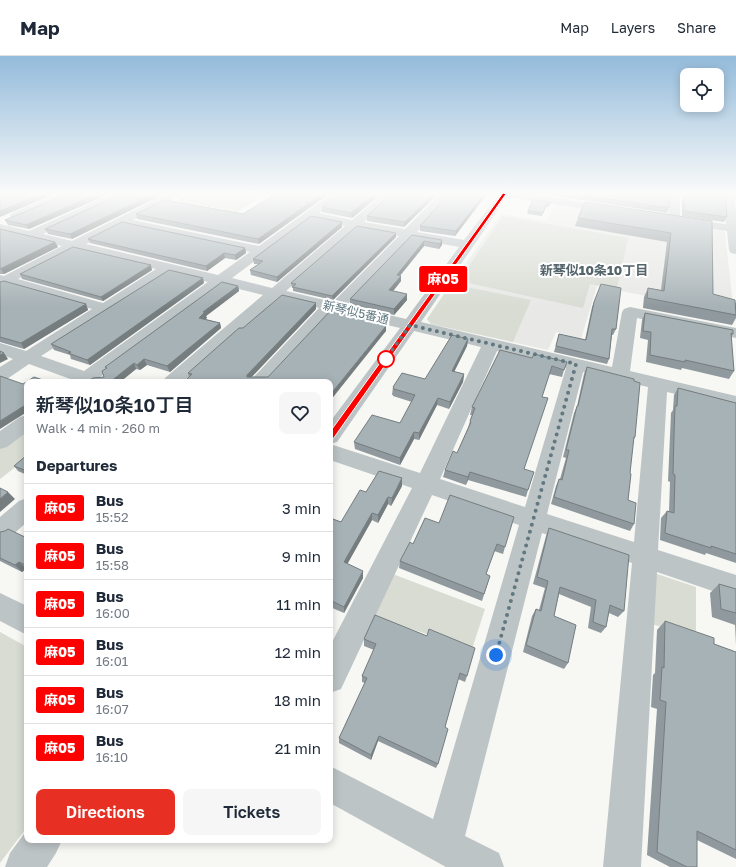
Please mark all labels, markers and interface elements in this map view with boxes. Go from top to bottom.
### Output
text: Map [20,16,60,39]
text: Map [560,19,589,36]
text: Layers [611,19,655,36]
text: Share [677,19,716,36]
map controls [680,68,724,112]
button: locate [680,68,724,112]
district label: 新琴似10条10丁目 [540,262,648,278]
line badge: 麻05 [420,266,466,292]
text: 麻05 [427,270,459,287]
street label: 新琴似5番通 [322,297,390,327]
unlabelled marker [377,350,395,368]
button: heart [279,392,321,434]
text: 新琴似10条10丁目 [36,393,193,416]
text: Walk · 4 min · 260 m [36,420,160,436]
text: Departures [36,456,117,474]
text: Bus [96,491,124,509]
text: 麻05 [44,499,76,516]
text: 3 min [282,499,321,517]
text: 15:52 [96,509,128,525]
text: Bus [96,539,124,557]
text: 麻05 [44,547,76,564]
text: 9 min [282,547,321,565]
text: 15:58 [96,557,129,573]
text: Bus [96,587,124,605]
text: 麻05 [44,595,76,612]
text: 11 min [276,595,321,613]
text: 16:00 [96,605,130,621]
text: Bus [96,635,124,653]
text: 麻05 [44,643,76,660]
text: 12 min [275,643,321,661]
your location [486,645,506,665]
text: 16:01 [96,653,128,669]
text: Bus [96,683,124,701]
text: 麻05 [44,691,76,708]
text: 18 min [274,691,321,709]
text: 16:07 [96,701,129,717]
text: Bus [96,731,124,749]
text: 麻05 [44,739,76,756]
text: 21 min [275,739,321,757]
text: 16:10 [96,749,128,765]
button: Directions [36,789,175,835]
button: Tickets [183,789,321,835]

